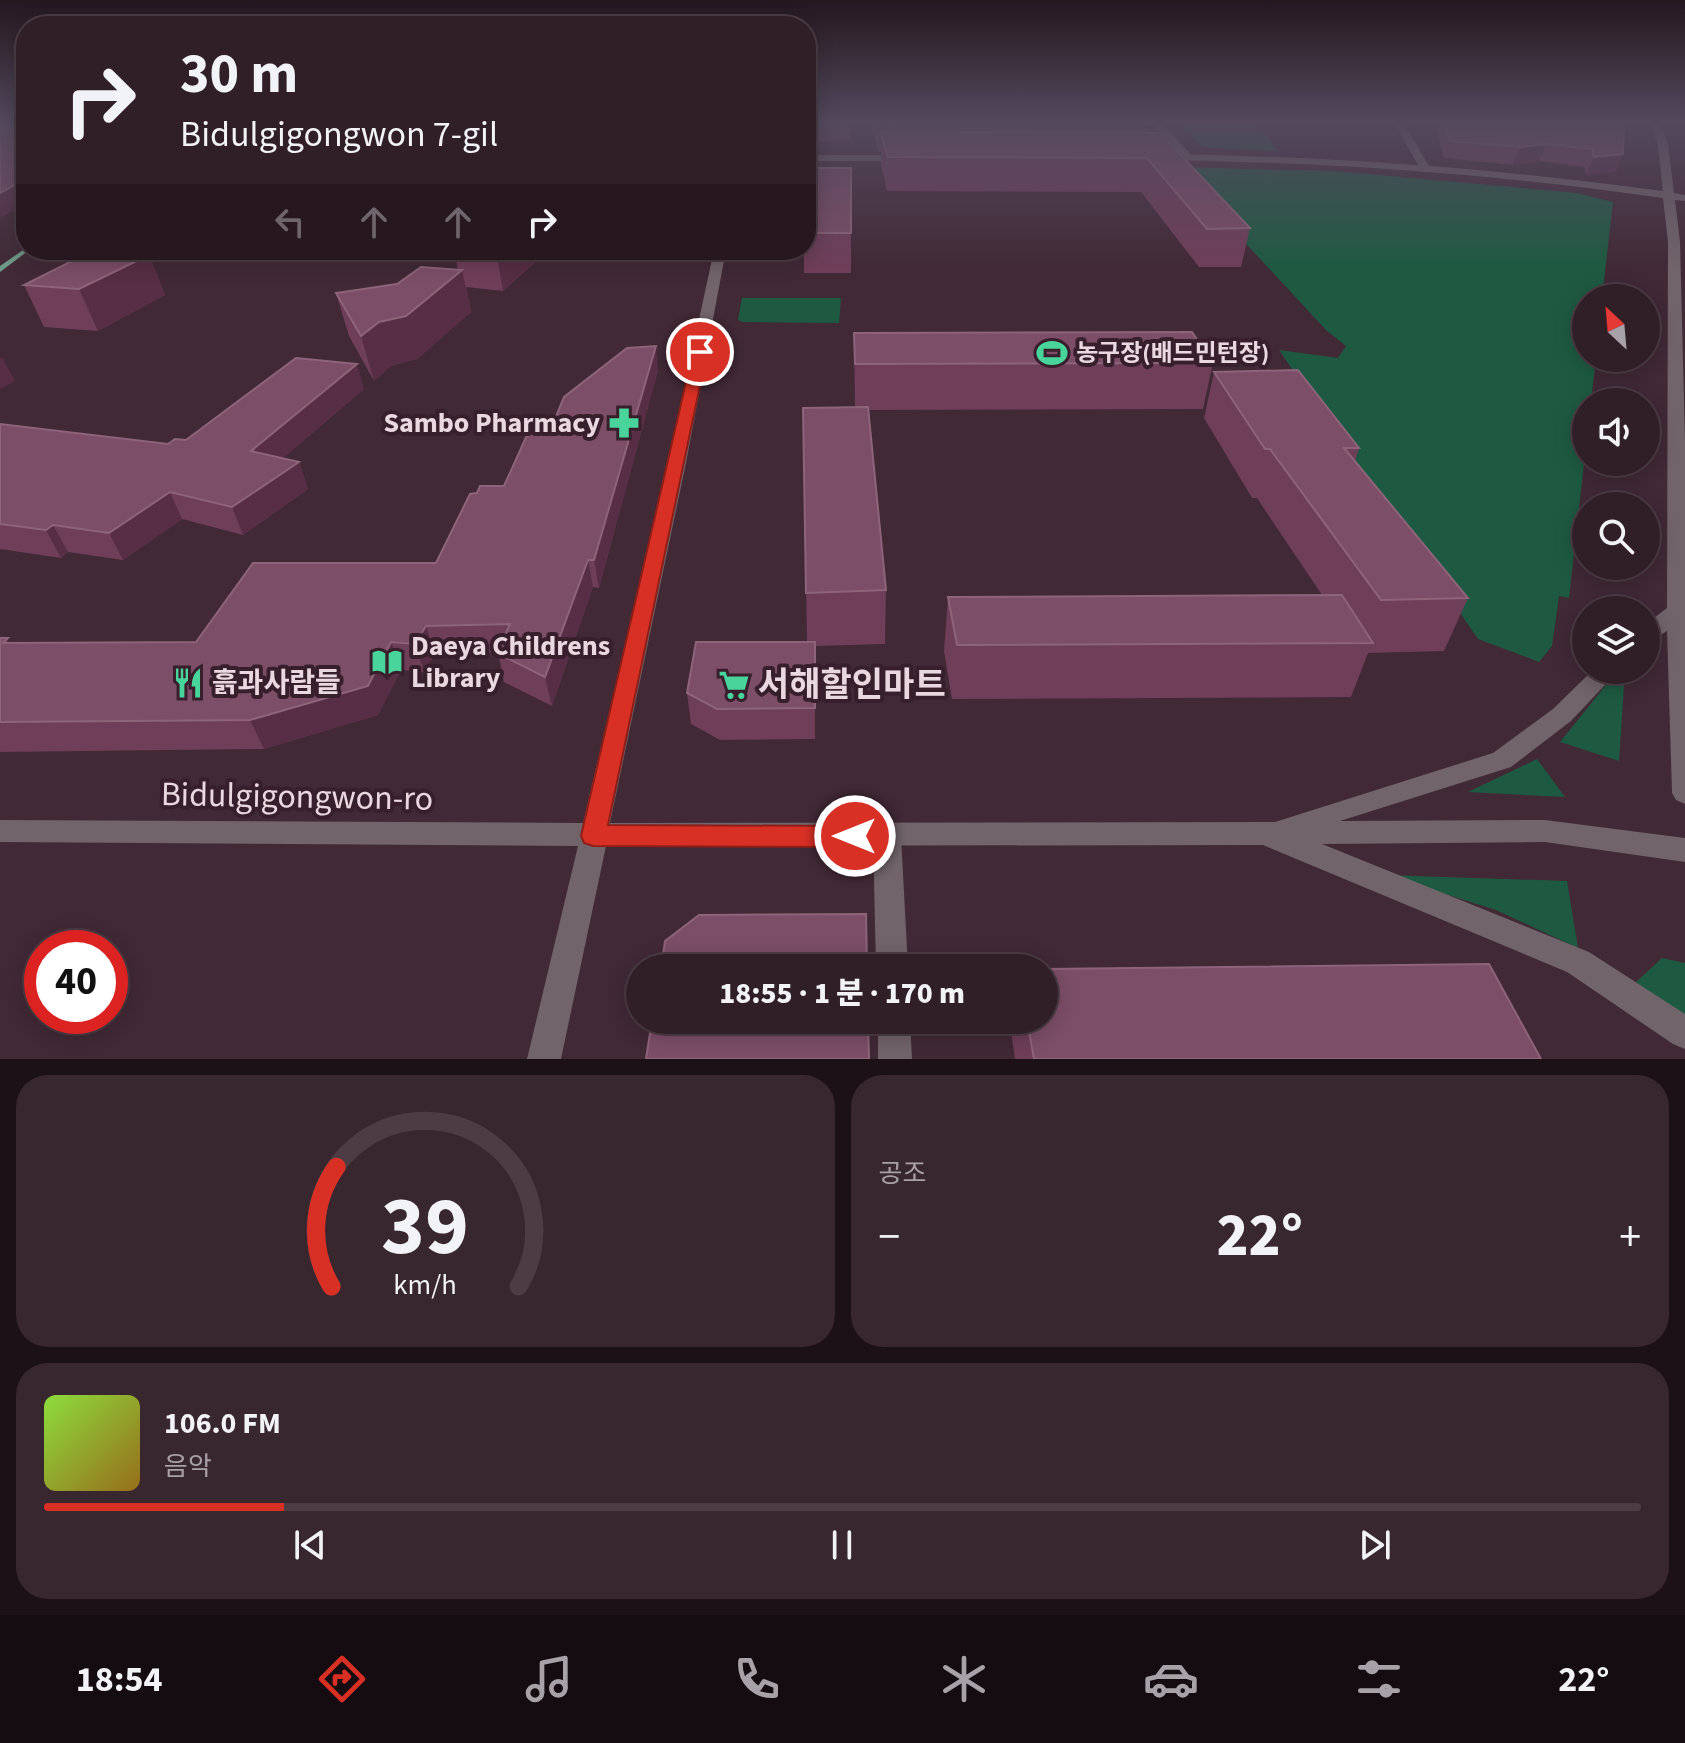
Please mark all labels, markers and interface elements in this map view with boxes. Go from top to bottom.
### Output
text: 30 m [180,35,298,114]
icon: right [48,48,152,152]
text: Bidulgigongwon 7-gil [180,109,498,160]
icon: left [268,200,312,244]
icon: ahead [352,200,396,244]
icon: ahead [436,200,480,244]
icon: right [520,200,564,244]
north arrow [1572,284,1660,372]
map controls [1572,284,1660,684]
pin [666,318,734,386]
icon: arrive [678,330,722,374]
sports icon: 농구장(배드민턴장) [1035,336,1069,370]
place label: 농구장(배드민턴장) [1076,336,1269,371]
button: sound [1572,388,1660,476]
place label: Sambo Pharmacy [383,403,600,443]
pharmacy icon: Sambo Pharmacy [607,406,641,440]
button: search [1572,492,1660,580]
button: layers [1572,596,1660,684]
place label: Daeya Childrens Library [411,626,610,698]
library icon: Daeya Childrens Library [370,645,404,679]
place label: 서해할인마트 [758,661,946,710]
place label: 흙과사람들 [212,663,341,703]
restaurant icon: 흙과사람들 [171,666,205,700]
supermarket icon: 서해할인마트 [717,668,751,702]
street label: Bidulgigongwon-ro [160,770,434,824]
position arrow [813,794,897,878]
speed limit sign: 40 [24,930,128,1034]
text: 18:55 · 1 분 · 170 m [719,972,965,1015]
text: 공조 [879,1155,926,1192]
text: 39 [381,1168,469,1286]
text: 22° [1217,1194,1303,1279]
text: − [879,1206,900,1269]
text: + [1619,1206,1641,1269]
text: km/h [394,1265,457,1305]
text: 106.0 FM [164,1402,281,1445]
text: 음악 [164,1448,212,1485]
icon: previous [288,1523,332,1567]
icon: pause [820,1523,864,1567]
icon: next [1353,1523,1397,1567]
icon: directions [314,1651,370,1707]
icon: music [521,1651,577,1707]
icon: phone [729,1651,785,1707]
icon: climate [936,1651,992,1707]
icon: car [1143,1651,1199,1707]
icon: filters [1351,1651,1407,1707]
text: 18:54 [76,1654,163,1705]
text: 22° [1558,1654,1609,1705]

